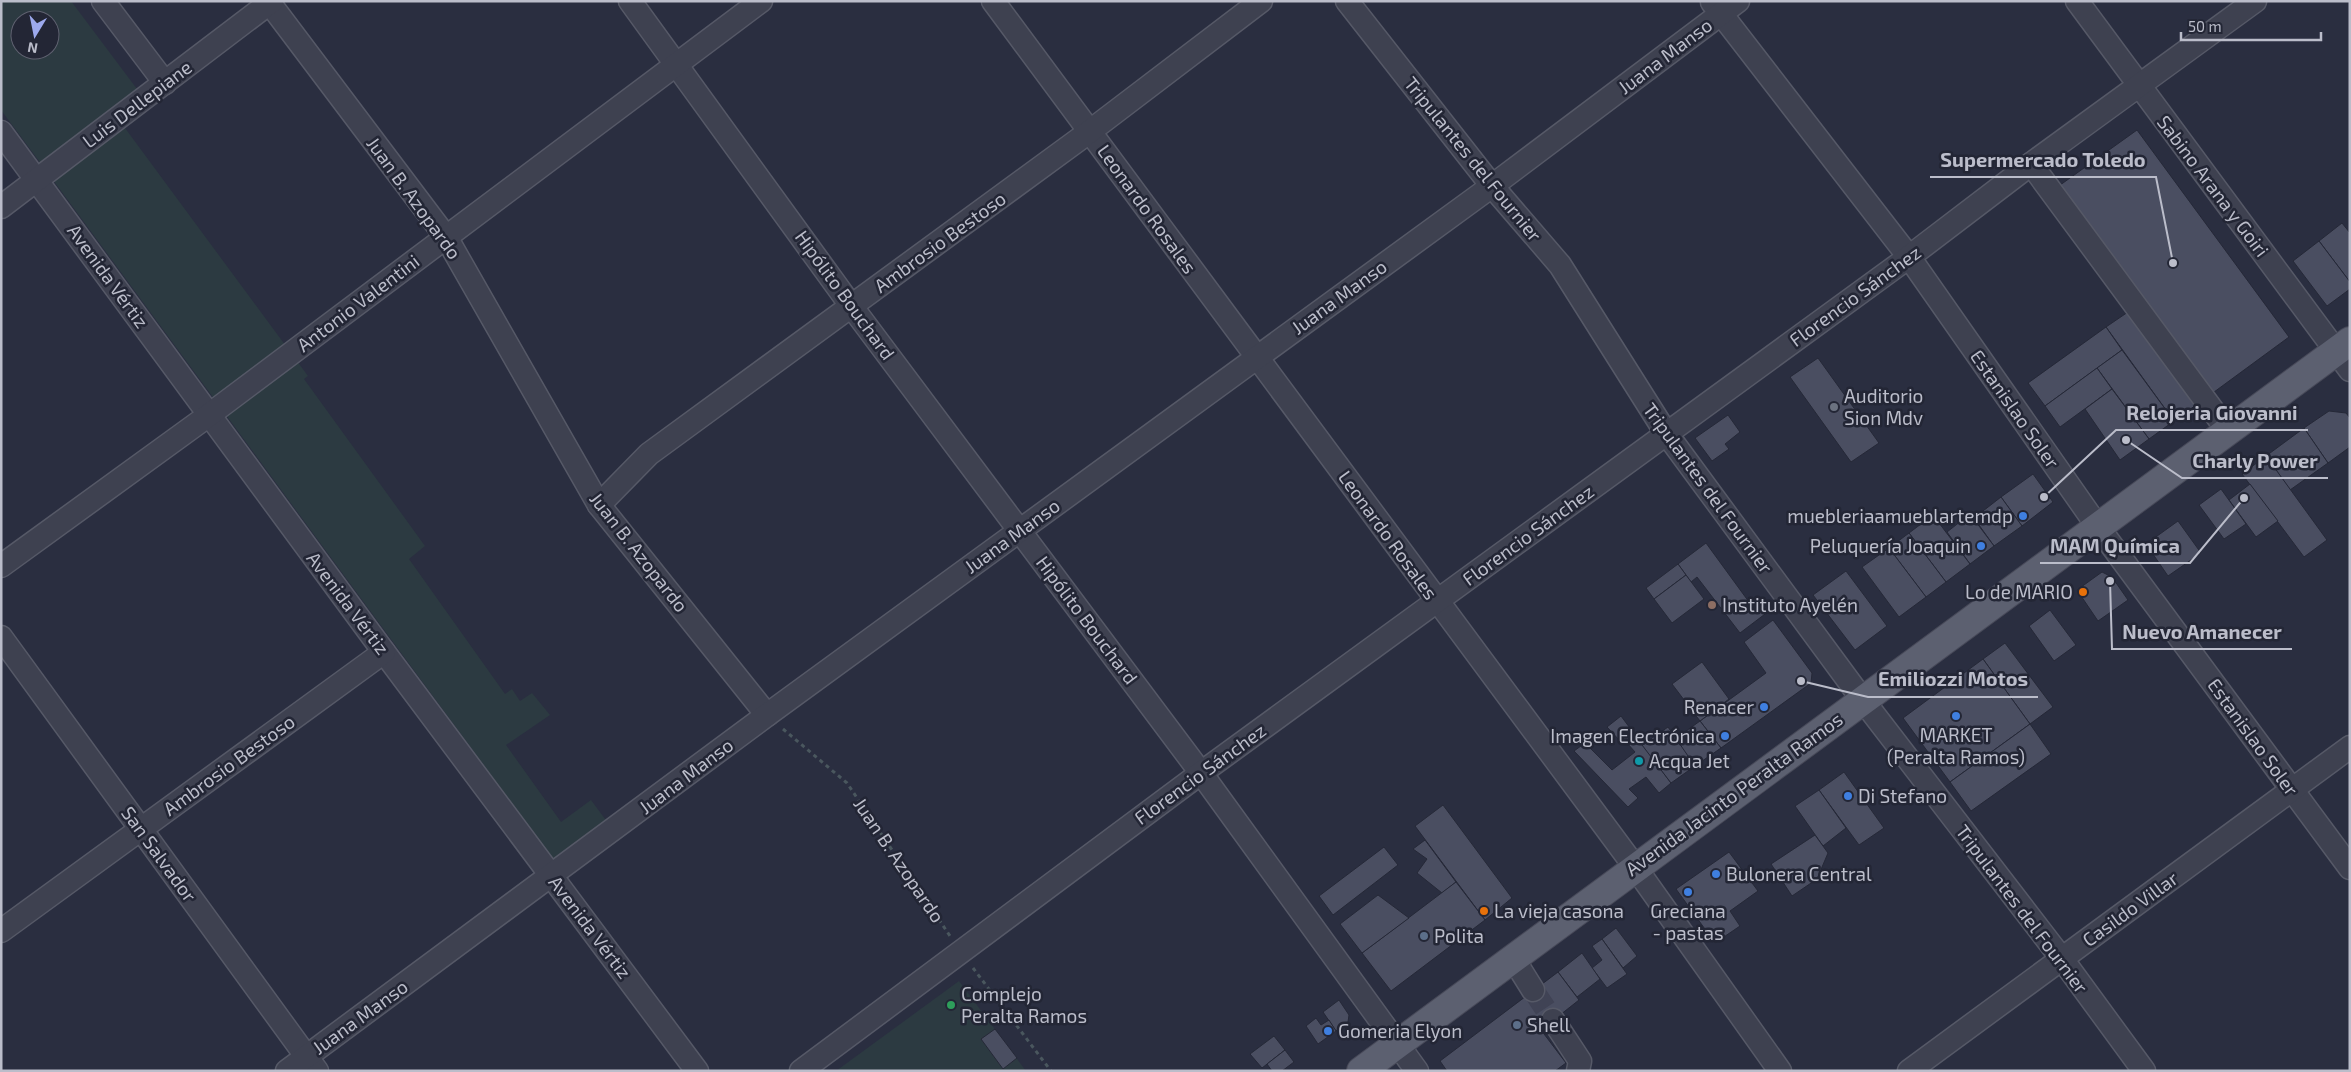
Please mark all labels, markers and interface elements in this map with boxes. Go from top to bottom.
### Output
north arrow [10,10,60,60]
scale bar [2181,10,2321,42]
street label: Juana Manso [1613,13,1716,98]
text: 50 m [2188,17,2222,35]
text: N [26,39,39,58]
street label: Luis Dellepiane [77,55,196,152]
street label: Tripulantes del Fournier [1400,72,1547,246]
street label: Sabino Arana y Goiri [2153,110,2274,261]
street label: Juan B. Azopardo [362,132,467,263]
street label: Leonardo Rosales [1093,140,1202,278]
callout: Supermercado Toledo [1930,142,2156,177]
text: Supermercado Toledo [1940,147,2146,171]
street label: Ambrosio Bestoso [869,186,1010,297]
street label: Avenida Vértiz [63,219,154,332]
street label: Hipólito Bouchard [791,226,900,364]
street label: Florencio Sánchez [1785,240,1925,351]
street label: Antonio Valentini [292,249,423,356]
street label: Juana Manso [1287,254,1391,339]
street label: Estanislao Soler [1966,345,2065,473]
place label: Auditorio Sion Mdv [1844,384,1923,429]
callout: Relojeria Giovanni [2116,395,2308,430]
street label: Tripulantes del Fournier [1639,398,1778,578]
text: Relojeria Giovanni [2126,400,2298,424]
marker: Auditorio Sion Mdv [1828,401,1840,413]
callout: Charly Power [2182,443,2328,478]
text: Charly Power [2192,448,2318,473]
street label: Leonardo Rosales [1334,466,1443,604]
street label: Florencio Sánchez [1458,479,1598,590]
street label: Juan B. Azopardo [585,487,693,616]
street label: Juana Manso [960,493,1064,578]
place label: muebleriaamueblartemdp [1787,504,2013,527]
marker: muebleriaamueblartemdp [2017,510,2029,522]
callout: MAM Química [2040,528,2190,563]
text: MAM Química [2050,533,2180,558]
place label: Peluquería Joaquin [1810,534,1971,557]
marker: Peluquería Joaquin [1975,540,1987,552]
street label: Avenida Vértiz [302,547,395,659]
street label: Hipólito Bouchard [1032,551,1143,688]
place label: Lo de MARIO [1965,580,2073,603]
marker: Lo de MARIO [2077,586,2089,598]
place label: Instituto Ayelén [1722,593,1858,616]
marker: Instituto Ayelén [1706,599,1718,611]
callout: Nuevo Amanecer [2112,614,2292,649]
text: Nuevo Amanecer [2122,619,2282,643]
callout: Emiliozzi Motos [1868,662,2038,697]
text: Emiliozzi Motos [1878,666,2028,690]
street label: Estanislao Soler [2203,674,2304,800]
place label: Renacer [1684,695,1754,718]
marker: Renacer [1758,701,1770,713]
street label: Avenida Jacinto Peralta Ramos [1621,707,1847,880]
street label: Ambrosio Bestoso [158,709,299,820]
marker: MARKET (Peralta Ramos) [1950,710,1962,722]
street label: Florencio Sánchez [1130,718,1270,829]
place label: MARKET (Peralta Ramos) [1887,723,2025,768]
place label: Imagen Electrónica [1550,724,1715,747]
marker: Imagen Electrónica [1719,730,1731,742]
street label: Juana Manso [634,733,737,818]
place label: Acqua Jet [1649,749,1730,772]
marker: Acqua Jet [1633,755,1645,767]
place label: Di Stefano [1858,784,1947,807]
marker: Di Stefano [1842,790,1854,802]
street label: Juan B. Azopardo [849,793,950,927]
street label: San Salvador [117,801,202,906]
street label: Tripulantes del Fournier [1951,820,2094,998]
place label: Bulonera Central [1726,862,1872,885]
street label: Casildo Villar [2077,866,2182,951]
marker: Bulonera Central [1710,868,1722,880]
street label: Avenida Vértiz [544,871,637,983]
marker: Greciana - pastas [1682,886,1694,898]
place label: La vieja casona [1494,899,1624,922]
place label: Greciana - pastas [1650,899,1726,944]
marker: La vieja casona [1478,905,1490,917]
place label: Polita [1434,924,1484,947]
marker: Polita [1418,930,1430,942]
street label: Juana Manso [308,974,412,1059]
place label: Complejo Peralta Ramos [961,982,1087,1027]
marker: Complejo Peralta Ramos [945,999,957,1011]
place label: Shell [1527,1013,1571,1036]
place label: Gomeria Elyon [1338,1019,1462,1042]
marker: Shell [1511,1019,1523,1031]
marker: Gomeria Elyon [1322,1025,1334,1037]

